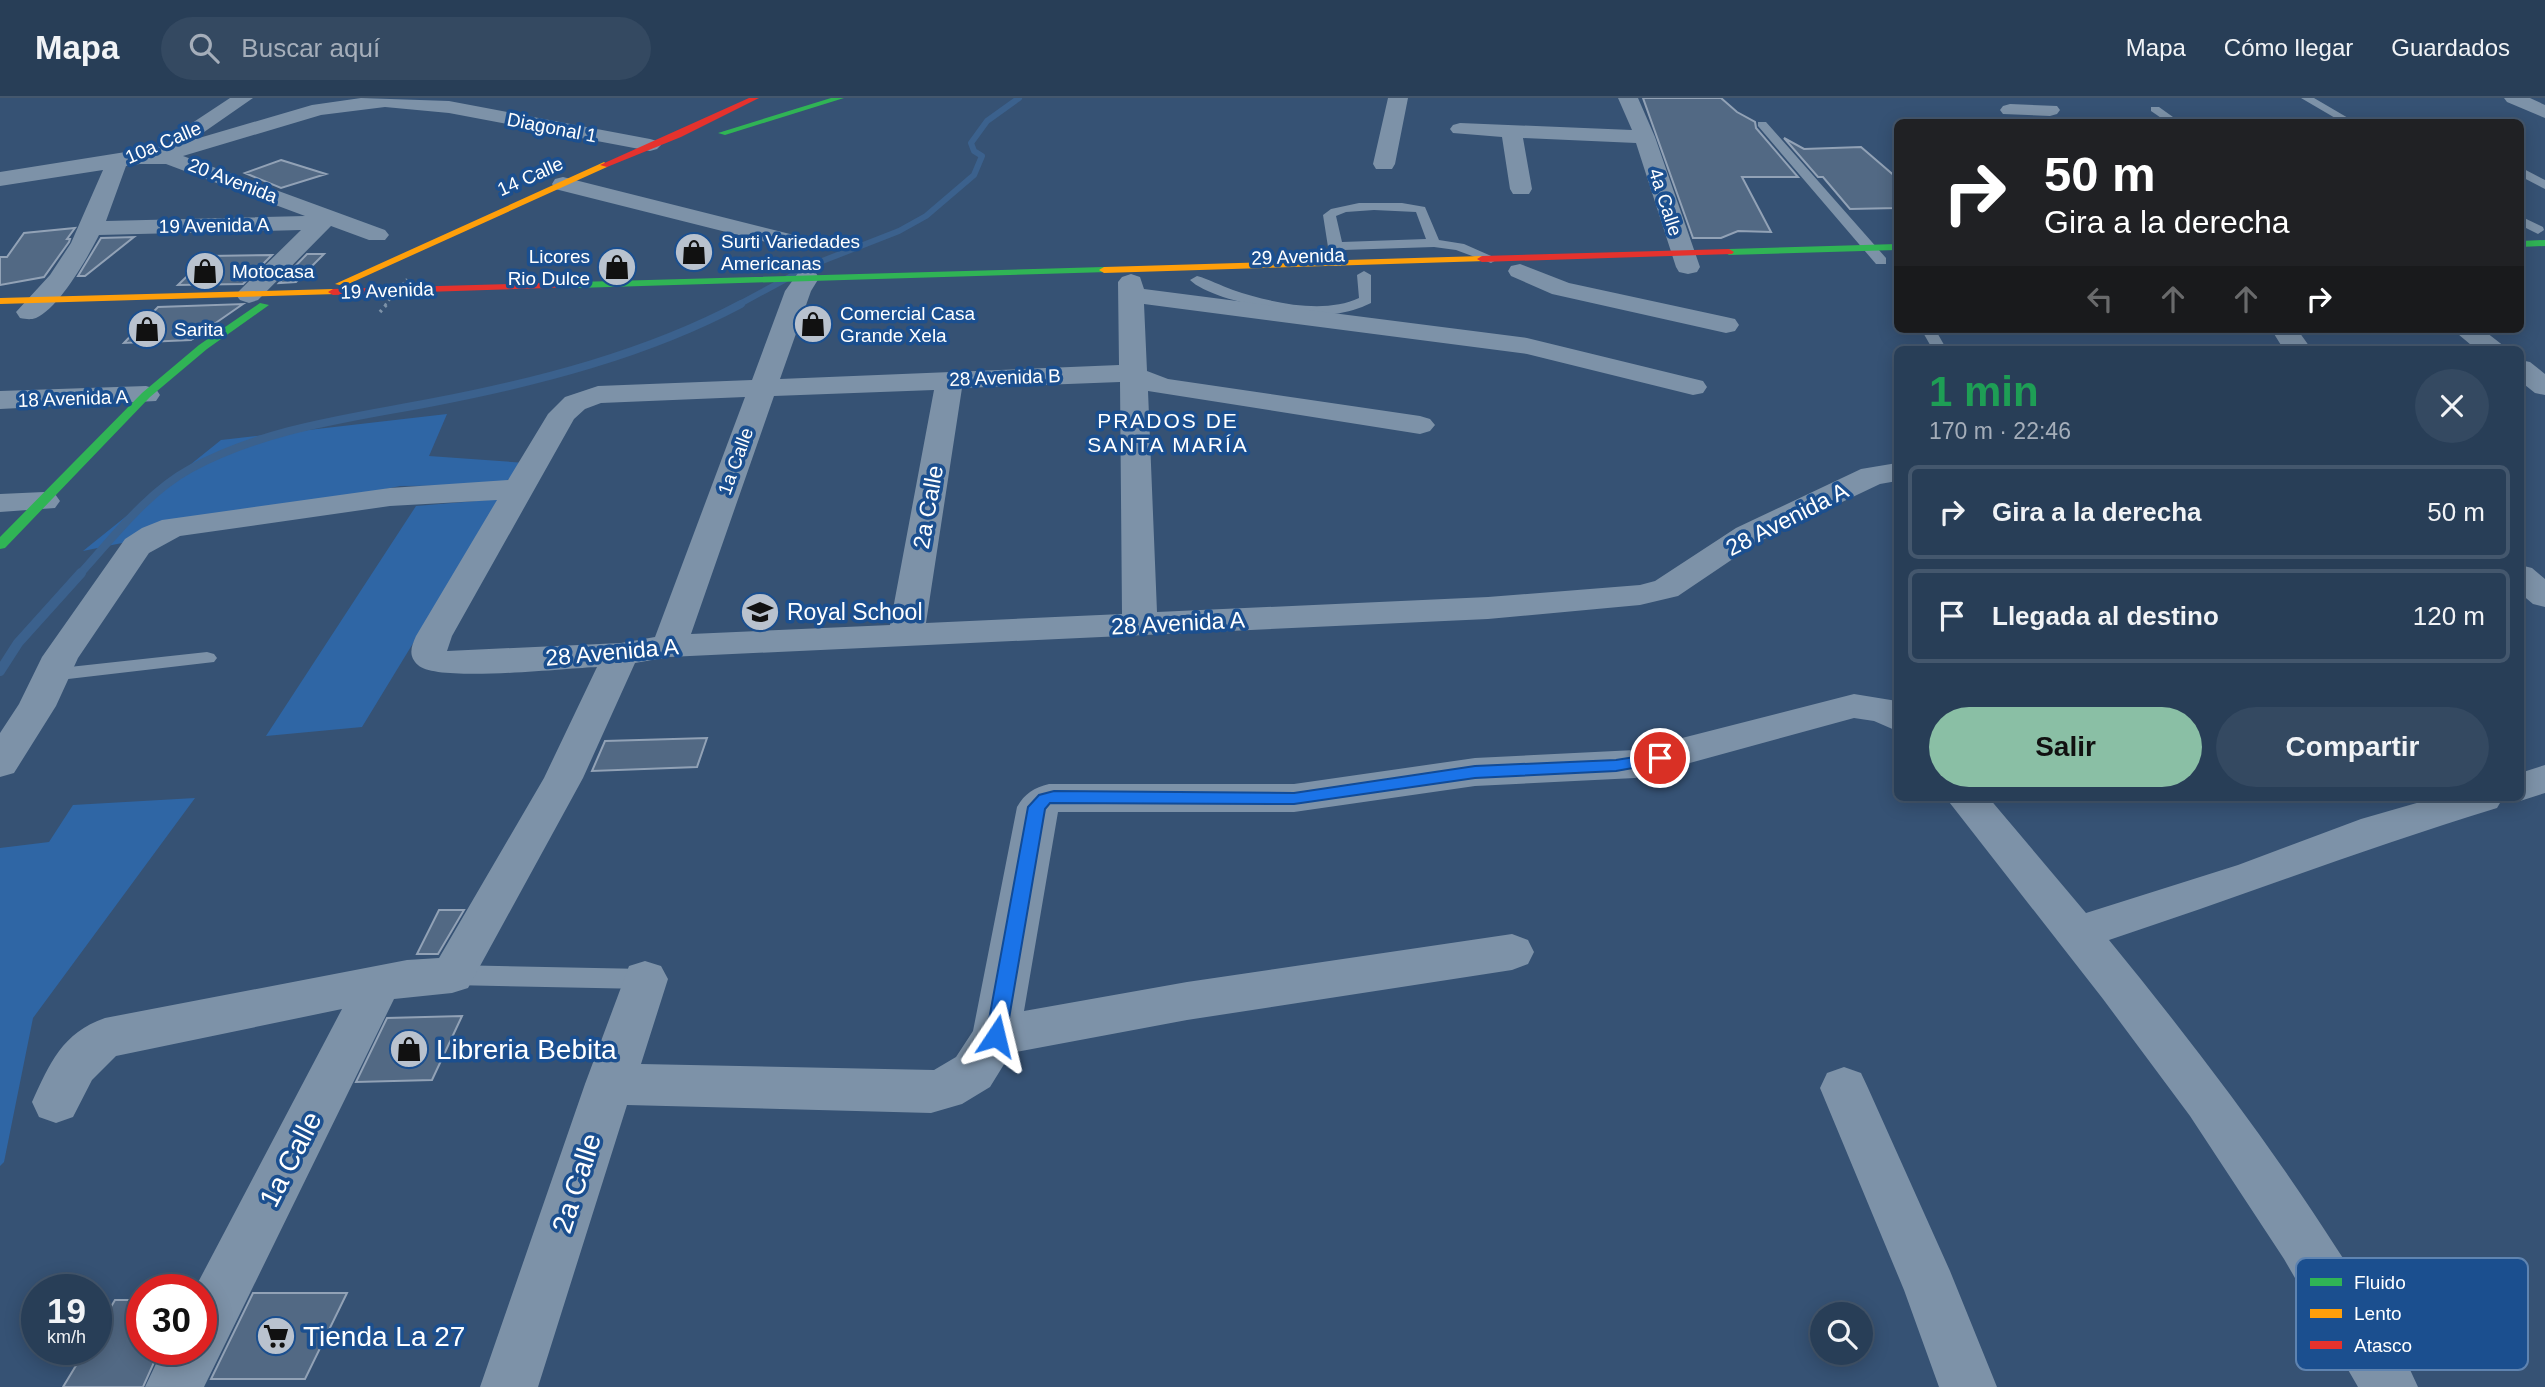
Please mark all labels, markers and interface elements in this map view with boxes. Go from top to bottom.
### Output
search box [161,17,651,80]
text: Mapa [35,29,119,66]
icon: search [185,29,223,67]
text: Buscar aquí [241,33,380,63]
text: Mapa [2126,34,2186,61]
text: Cómo llegar [2224,34,2353,61]
text: Guardados [2391,34,2510,61]
street label: Diagonal 1 [505,109,598,146]
street label: 10a Calle [122,117,204,168]
icon: right [1929,147,2020,238]
text: 50 m [2044,147,2156,201]
street label: 14 Calle [494,153,566,200]
street label: 20 Avenida [185,154,281,207]
street label: 4a Calle [1645,166,1686,239]
text: Gira a la derecha [2044,204,2289,240]
street label: 19 Avenida A [159,214,270,237]
shop icon: Surti Variedades Americanas [673,231,715,273]
place label: Surti Variedades Americanas [721,231,860,274]
street label: 29 Avenida [1251,244,1346,269]
place label: Licores Rio Dulce [508,246,590,289]
shop icon: Licores Rio Dulce [596,246,638,288]
shop icon: Motocasa [184,250,226,292]
place label: Motocasa [232,261,315,282]
street label: 19 Avenida [340,278,435,303]
icon: left [2081,280,2119,318]
icon: ahead [2154,280,2192,318]
icon: ahead [2227,280,2265,318]
icon: right [2300,280,2338,318]
shop icon: Comercial Casa Grande Xela [792,303,834,345]
place label: Comercial Casa Grande Xela [840,303,976,346]
shop icon: Sarita [126,308,168,350]
place label: Sarita [174,319,224,340]
street label: 28 Avenida B [949,365,1061,390]
text: 1 min [1929,368,2039,415]
button: close [2415,369,2489,443]
street label: 18 Avenida A [17,386,129,411]
district label: PRADOS DE SANTA MARÍA [1087,409,1249,456]
text: 170 m · 22:46 [1929,418,2071,444]
street label: 1a Calle [714,425,757,498]
street label: 2a Calle [908,463,948,551]
street label: 28 Avenida A [1721,477,1853,561]
icon: right [1933,493,1971,531]
text: Gira a la derecha [1992,497,2202,527]
text: 50 m [2427,497,2485,527]
school or university icon: Royal School [739,591,781,633]
icon: arrive [1933,597,1971,635]
place label: Royal School [787,599,923,625]
text: Llegada al destino [1992,601,2219,631]
text: 120 m [2413,601,2485,631]
street label: 28 Avenida A [1110,606,1246,639]
street label: 28 Avenida A [544,633,680,671]
button: Salir [1929,707,2202,787]
button: Compartir [2216,707,2489,787]
pin [1630,728,1690,788]
icon: arrive [1641,739,1679,777]
position arrow [959,999,1033,1073]
shop icon: Libreria Bebita [388,1028,430,1070]
place label: Libreria Bebita [436,1034,617,1065]
street label: 1a Calle [253,1106,328,1212]
street label: 2a Calle [546,1130,607,1237]
legend [2296,1258,2528,1370]
text: Fluido [2354,1272,2406,1293]
speed limit sign: 30 [126,1274,217,1365]
text: 19 [47,1291,86,1330]
map controls [1810,1302,1873,1365]
button: search [1810,1302,1873,1365]
text: Lento [2354,1303,2402,1324]
supermarket icon: Tienda La 27 [255,1315,297,1357]
place label: Tienda La 27 [303,1321,465,1352]
text: km/h [47,1327,86,1347]
text: Atasco [2354,1335,2412,1356]

